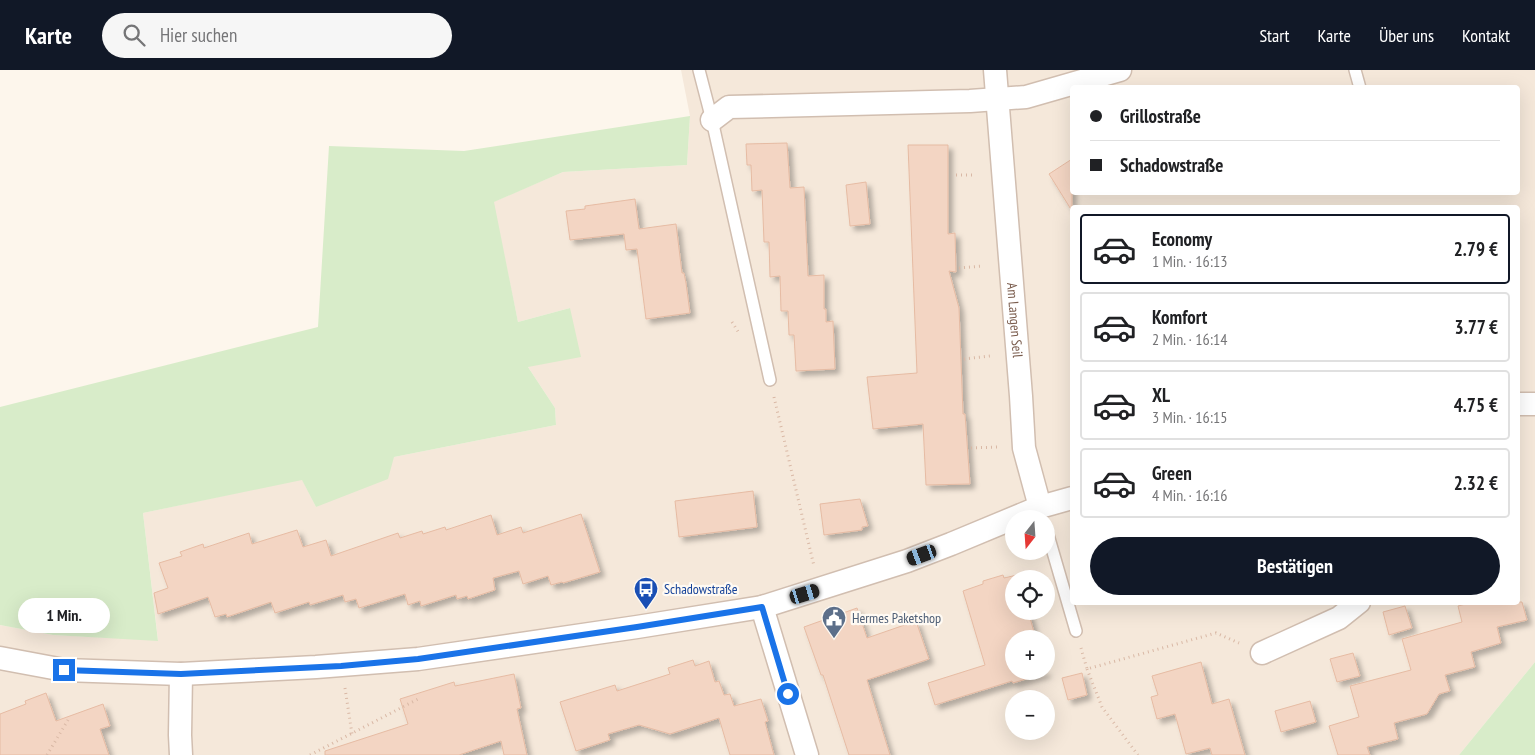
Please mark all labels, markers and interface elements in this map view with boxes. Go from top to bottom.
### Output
search box [102,13,452,58]
text: Karte [25,20,72,51]
icon: search [120,21,148,49]
text: Hier suchen [160,23,237,47]
text: Start [1259,24,1290,47]
text: Karte [1318,24,1351,47]
text: Über uns [1379,24,1434,47]
text: Kontakt [1462,24,1510,47]
text: Grillostraße [1120,104,1201,128]
text: Schadowstraße [1120,153,1223,177]
icon: car [1092,227,1137,272]
text: Economy [1152,227,1212,251]
text: 2.79 € [1454,237,1498,261]
text: 1 Min. · 16:13 [1152,251,1227,271]
street label: Am Langen Seil [1003,282,1027,359]
icon: car [1092,305,1137,350]
text: Komfort [1152,305,1207,329]
text: 3.77 € [1455,315,1498,339]
text: 2 Min. · 16:14 [1152,329,1227,349]
icon: car [1092,383,1137,428]
text: XL [1152,383,1170,407]
text: 4.75 € [1454,393,1498,417]
text: 3 Min. · 16:15 [1152,407,1227,427]
icon: car [1092,461,1137,506]
text: Green [1152,461,1192,485]
text: 2.32 € [1454,471,1498,495]
text: 4 Min. · 16:16 [1152,485,1227,505]
north arrow [1005,510,1055,560]
map controls [1005,510,1055,740]
button: Bestätigen [1090,537,1500,595]
car [905,543,938,567]
button: locate [1005,570,1055,620]
bus stop icon: Schadowstraße [633,576,659,610]
place label: Schadowstraße [664,580,738,598]
car [788,582,821,606]
callout: 1 Min. [18,598,110,632]
text: 1 Min. [46,605,82,625]
public building icon: Hermes Paketshop [821,605,847,639]
place label: Hermes Paketshop [852,609,941,627]
button: + [1005,630,1055,680]
route end [53,659,75,681]
route start [777,683,799,705]
button: − [1005,690,1055,740]

